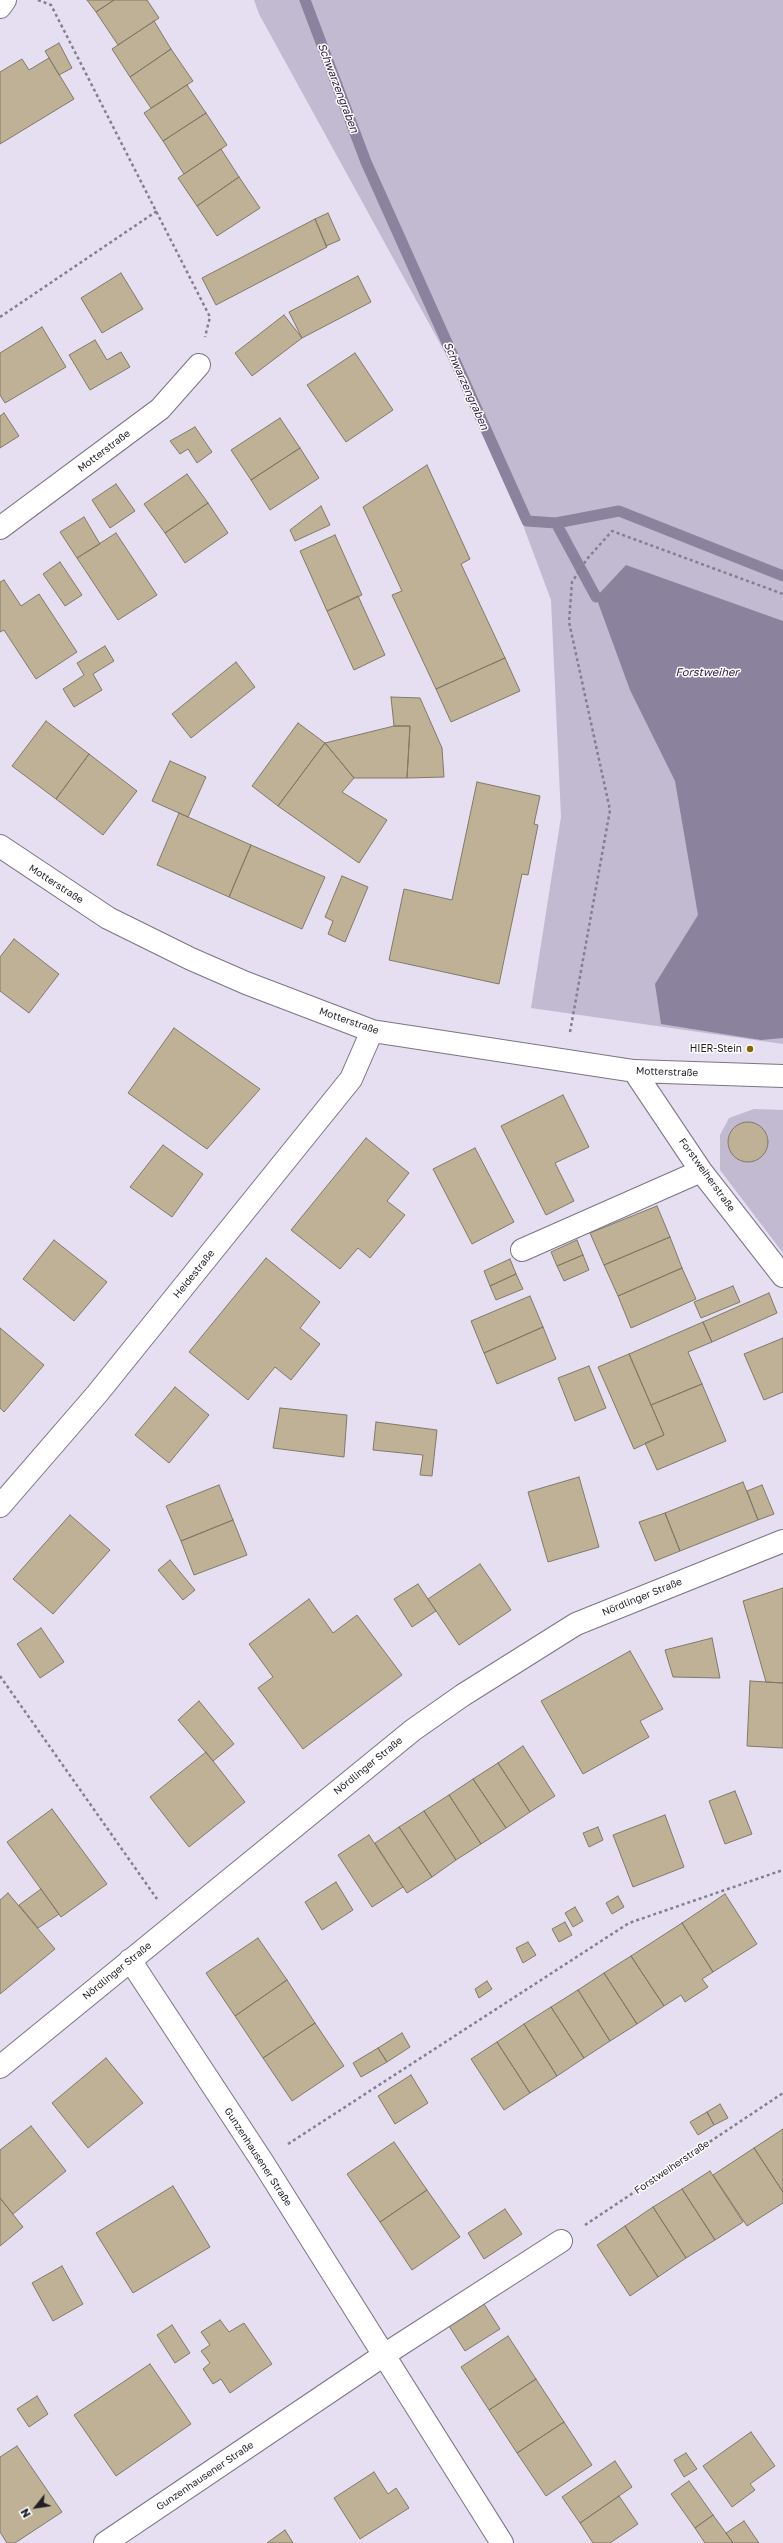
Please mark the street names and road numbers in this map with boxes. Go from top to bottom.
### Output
street label: Motterstraße [75,427,133,475]
street label: Motterstraße [27,862,85,906]
street label: Motterstraße [317,1005,381,1037]
street label: Motterstraße [636,1065,698,1079]
street label: Forstweiherstraße [676,1136,738,1214]
street label: Heidestraße [171,1248,217,1300]
street label: Nördlinger Straße [600,1575,684,1619]
street label: Nördlinger Straße [331,1735,405,1797]
street label: Nördlinger Straße [80,1940,154,2002]
street label: Gunzenhausener Straße [222,2106,294,2208]
street label: Forstweiherstraße [632,2137,712,2197]
street label: Gunzenhausener Straße [154,2439,256,2513]

